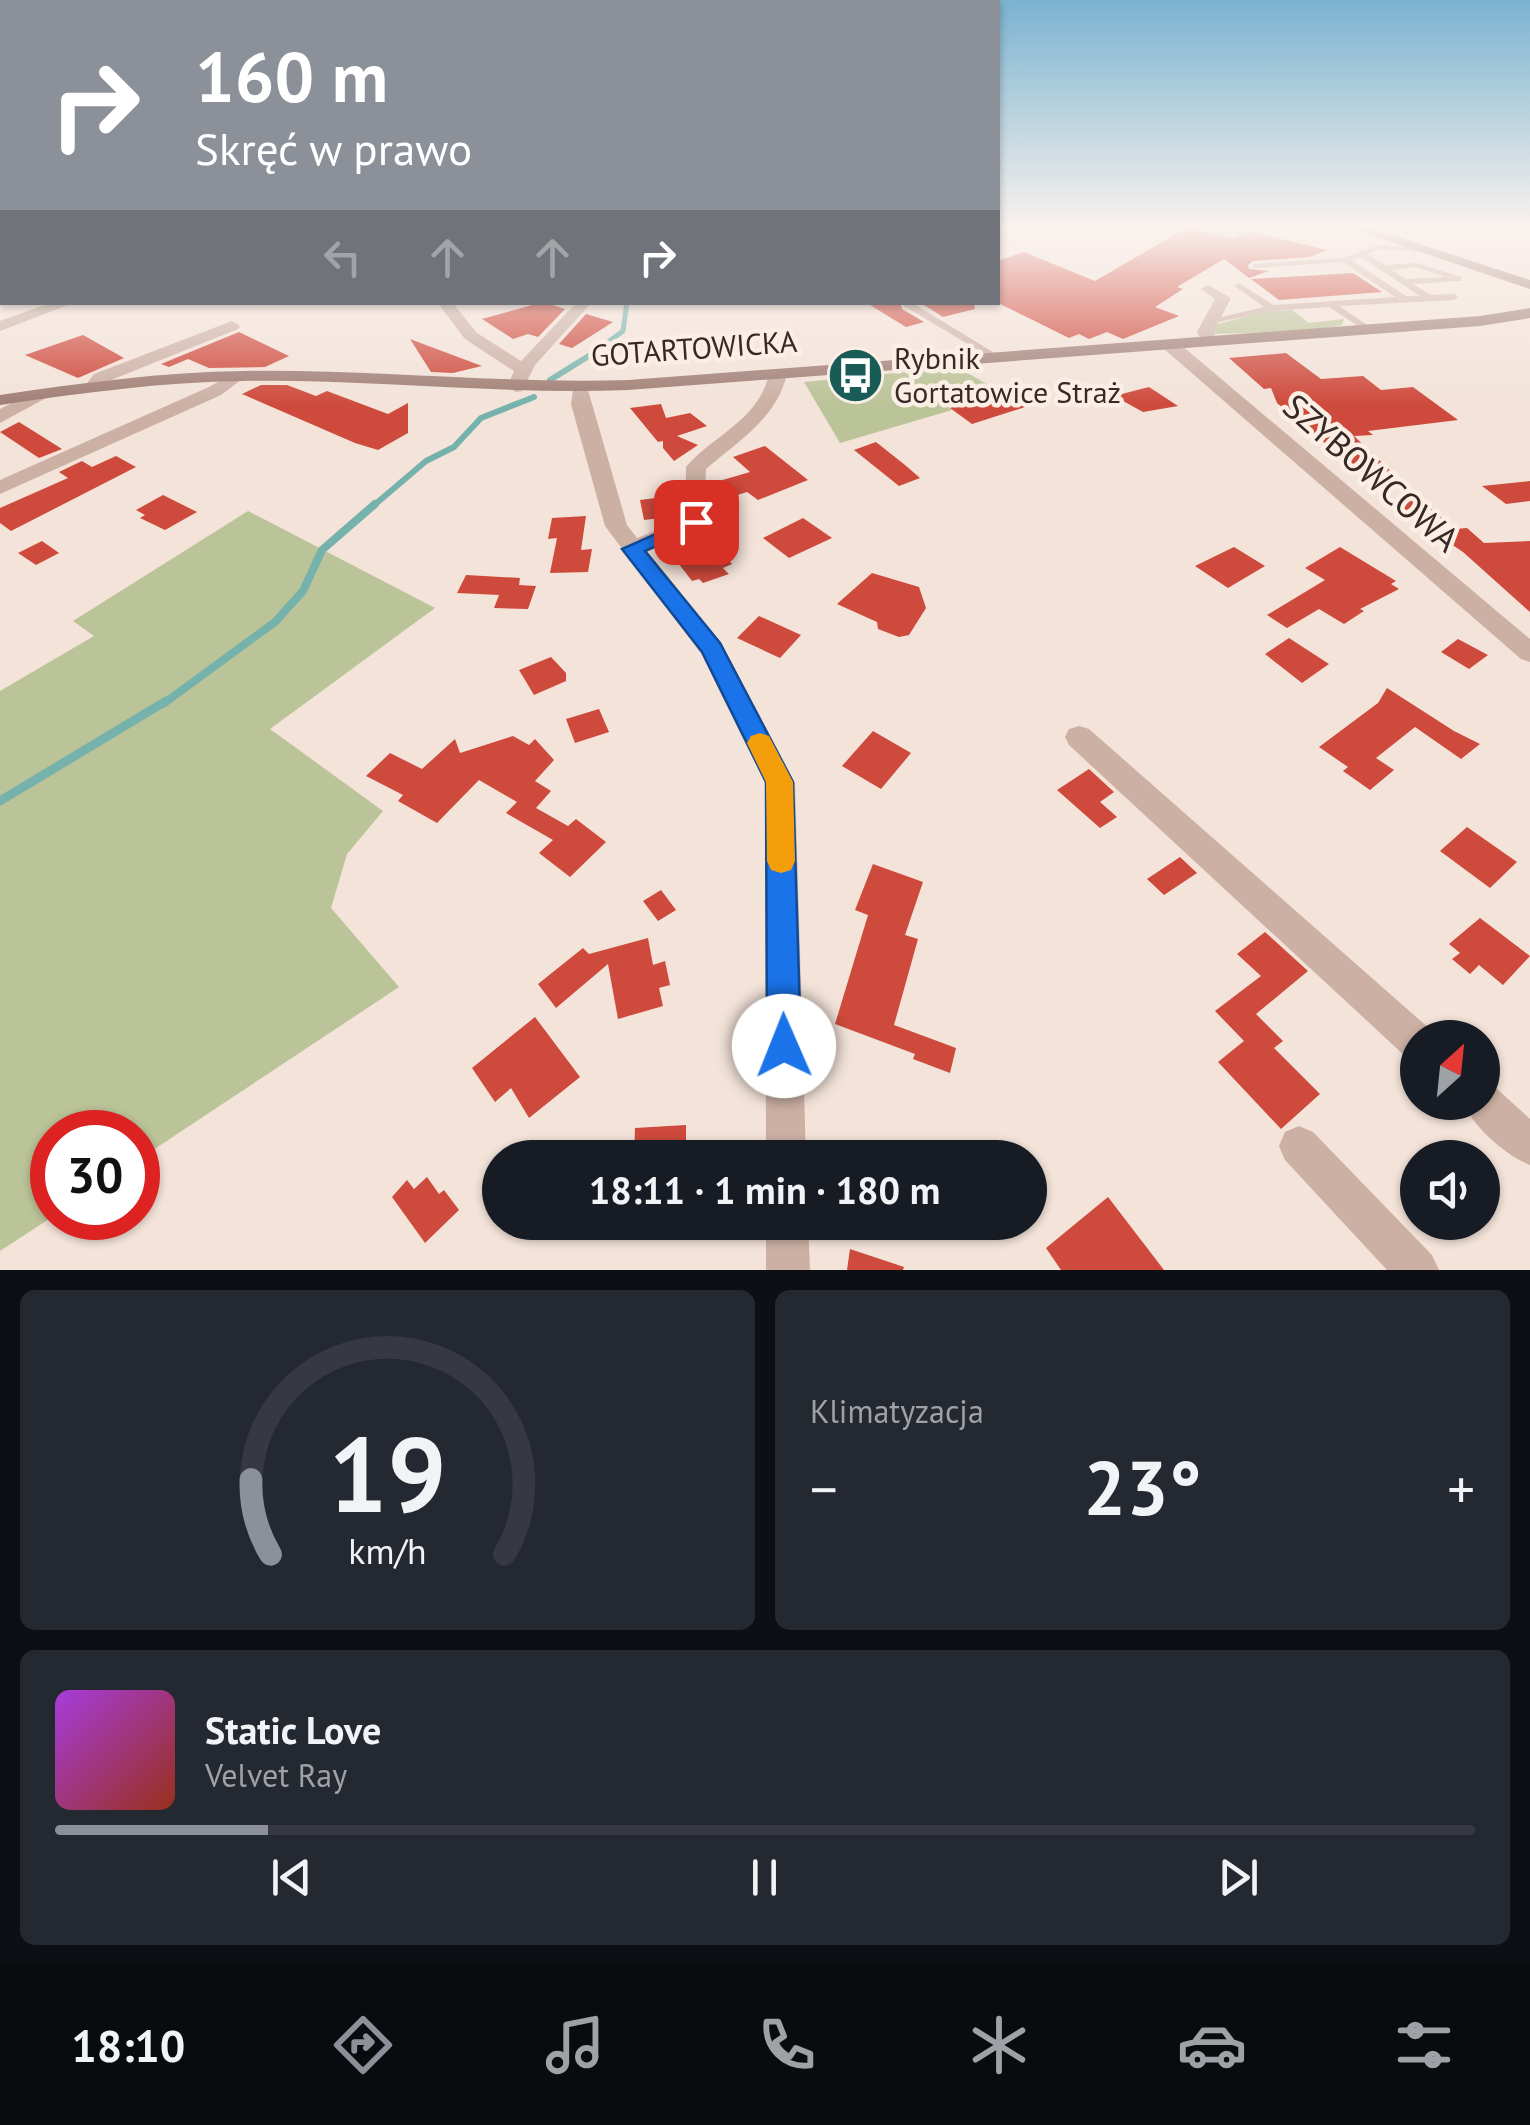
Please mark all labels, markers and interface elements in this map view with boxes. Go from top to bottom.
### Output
text: 160 m [195,31,388,121]
icon: right [30,40,160,170]
text: Skręć w prawo [195,119,472,177]
icon: left [315,230,370,285]
icon: ahead [420,230,475,285]
icon: ahead [525,230,580,285]
icon: right [630,230,685,285]
street label: GOTARTOWICKA [590,321,799,374]
place label: Rybnik Gortatowice Straż [894,338,1121,411]
bus stop icon: Rybnik Gortatowice Straż [825,346,885,406]
street label: SZYBOWCOWA [1274,383,1470,562]
pin [654,480,739,565]
icon: arrive [669,495,724,550]
position arrow [732,994,836,1098]
north arrow [1400,1020,1500,1120]
map controls [1400,1020,1500,1240]
speed limit sign: 30 [30,1110,160,1240]
button: sound [1400,1140,1500,1240]
text: 18:11 · 1 min · 180 m [589,1165,940,1214]
text: Klimatyzacja [810,1390,984,1432]
text: 19 [329,1406,446,1541]
text: 23° [1084,1439,1201,1536]
text: − [810,1453,838,1524]
text: + [1447,1453,1475,1524]
text: km/h [348,1528,427,1574]
text: Static Love [205,1705,381,1754]
text: Velvet Ray [205,1754,347,1796]
icon: previous [264,1850,319,1905]
icon: pause [737,1850,792,1905]
icon: next [1211,1850,1266,1905]
icon: directions [328,2010,398,2080]
icon: music [540,2010,610,2080]
icon: phone [752,2010,822,2080]
icon: climate [964,2010,1034,2080]
icon: car [1177,2010,1247,2080]
icon: filters [1389,2010,1459,2080]
text: 18:10 [71,2016,185,2074]

